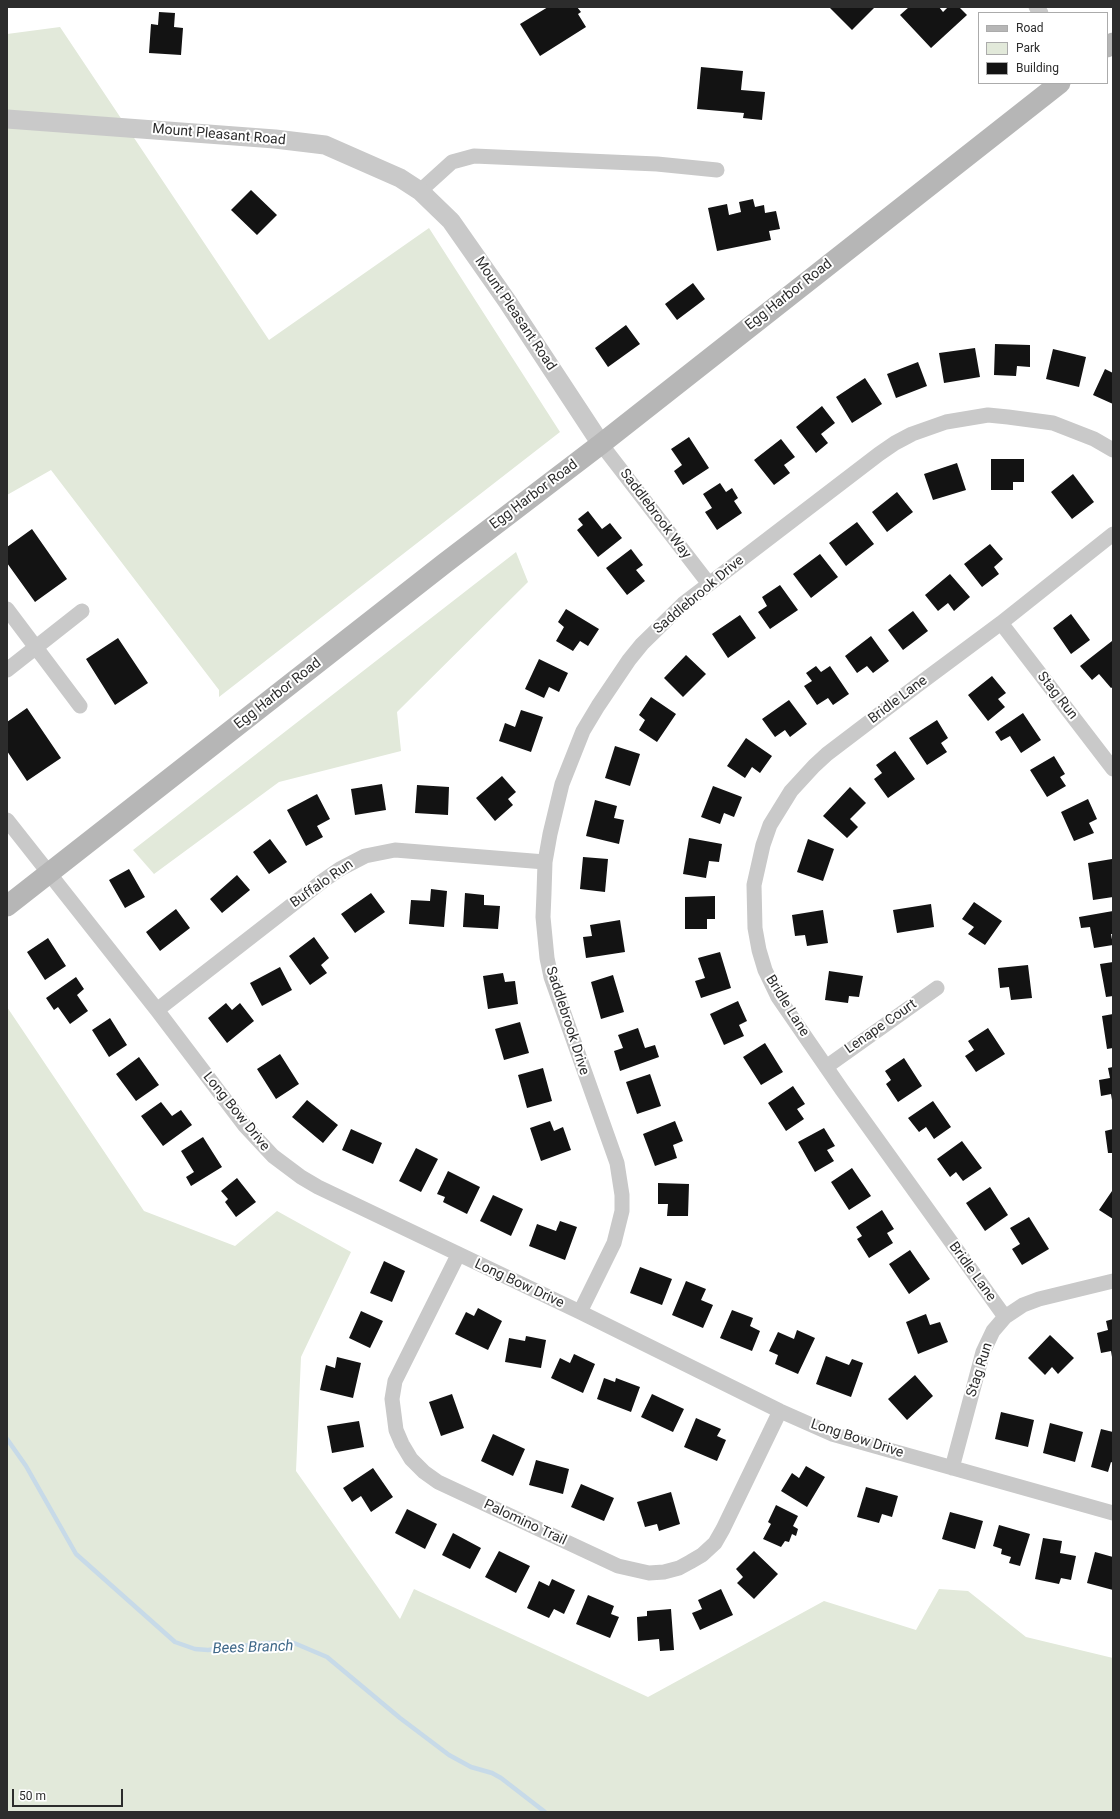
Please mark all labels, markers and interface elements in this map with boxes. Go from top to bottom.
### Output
legend [978,12,1108,84]
text: Road [1016,21,1044,35]
text: Park [1016,41,1040,55]
text: Building [1016,61,1059,75]
street label: Mount Pleasant Road [152,121,286,149]
street label: Mount Pleasant Road [471,254,559,374]
street label: Egg Harbor Road [742,256,836,334]
street label: Egg Harbor Road [487,457,581,533]
street label: Saddlebrook Way [616,466,694,562]
street label: Saddlebrook Drive [650,552,748,638]
street label: Egg Harbor Road [231,655,325,733]
street label: Stag Run [1033,669,1081,723]
street label: Bridle Lane [865,672,931,728]
street label: Buffalo Run [287,856,357,912]
street label: Saddlebrook Drive [542,965,592,1077]
street label: Bridle Lane [761,972,813,1040]
street label: Lenape Court [842,996,920,1058]
street label: Long Bow Drive [199,1069,273,1155]
street label: Bridle Lane [945,1239,999,1305]
street label: Long Bow Drive [472,1256,566,1312]
street label: Stag Run [963,1341,997,1399]
street label: Long Bow Drive [808,1416,906,1462]
street label: Palomino Trail [481,1497,569,1549]
water label: Bees Branch [212,1638,294,1658]
scale bar [14,1781,125,1807]
text: 50 m [19,1789,46,1803]

